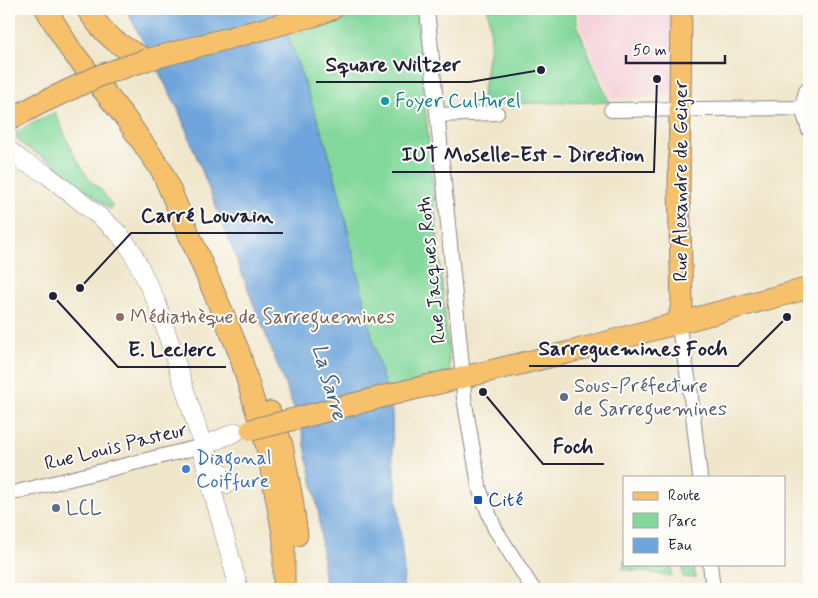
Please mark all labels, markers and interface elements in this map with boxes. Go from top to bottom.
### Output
scale bar [626,32,724,64]
text: 50 m [633,41,667,61]
callout: Square Wiltzer [316,46,470,82]
text: Square Wiltzer [326,51,462,79]
street label: Rue Alexandre de Geiger [668,80,695,282]
place label: Foyer Culturel [395,88,521,115]
marker: Foyer Culturel [379,95,391,107]
callout: IUT Moselle-Est - Direction [392,136,654,172]
text: IUT Moselle-Est - Direction [402,141,644,169]
street label: Rue Jacques Roth [411,195,453,345]
callout: Carré Louvain [131,197,283,233]
text: Carré Louvain [141,202,274,230]
place label: Médiathèque de Sarreguemines [130,304,395,333]
marker: Médiathèque de Sarreguemines [114,311,126,323]
callout: Sarreguemines Foch [529,330,738,366]
callout: E. Leclerc [118,331,226,367]
text: Sarreguemines Foch [538,335,728,363]
text: E. Leclerc [128,336,216,364]
water label: La Sarre [305,341,353,424]
place label: Sous-Préfecture de Sarreguemines [574,373,727,425]
marker: Sous-Préfecture de Sarreguemines [558,391,570,403]
street label: Rue Louis Pasteur [42,416,190,478]
callout: Foch [543,428,604,464]
text: Foch [553,433,594,461]
place label: Diagonal Coiffure [196,445,272,495]
marker: Diagonal Coiffure [180,463,192,475]
legend [623,476,786,566]
text: Route [668,486,701,506]
place label: Cité [488,487,523,514]
marker: Cité [472,494,484,506]
place label: LCL [66,495,102,522]
marker: LCL [50,502,62,514]
text: Parc [668,512,696,532]
text: Eau [668,536,692,556]

